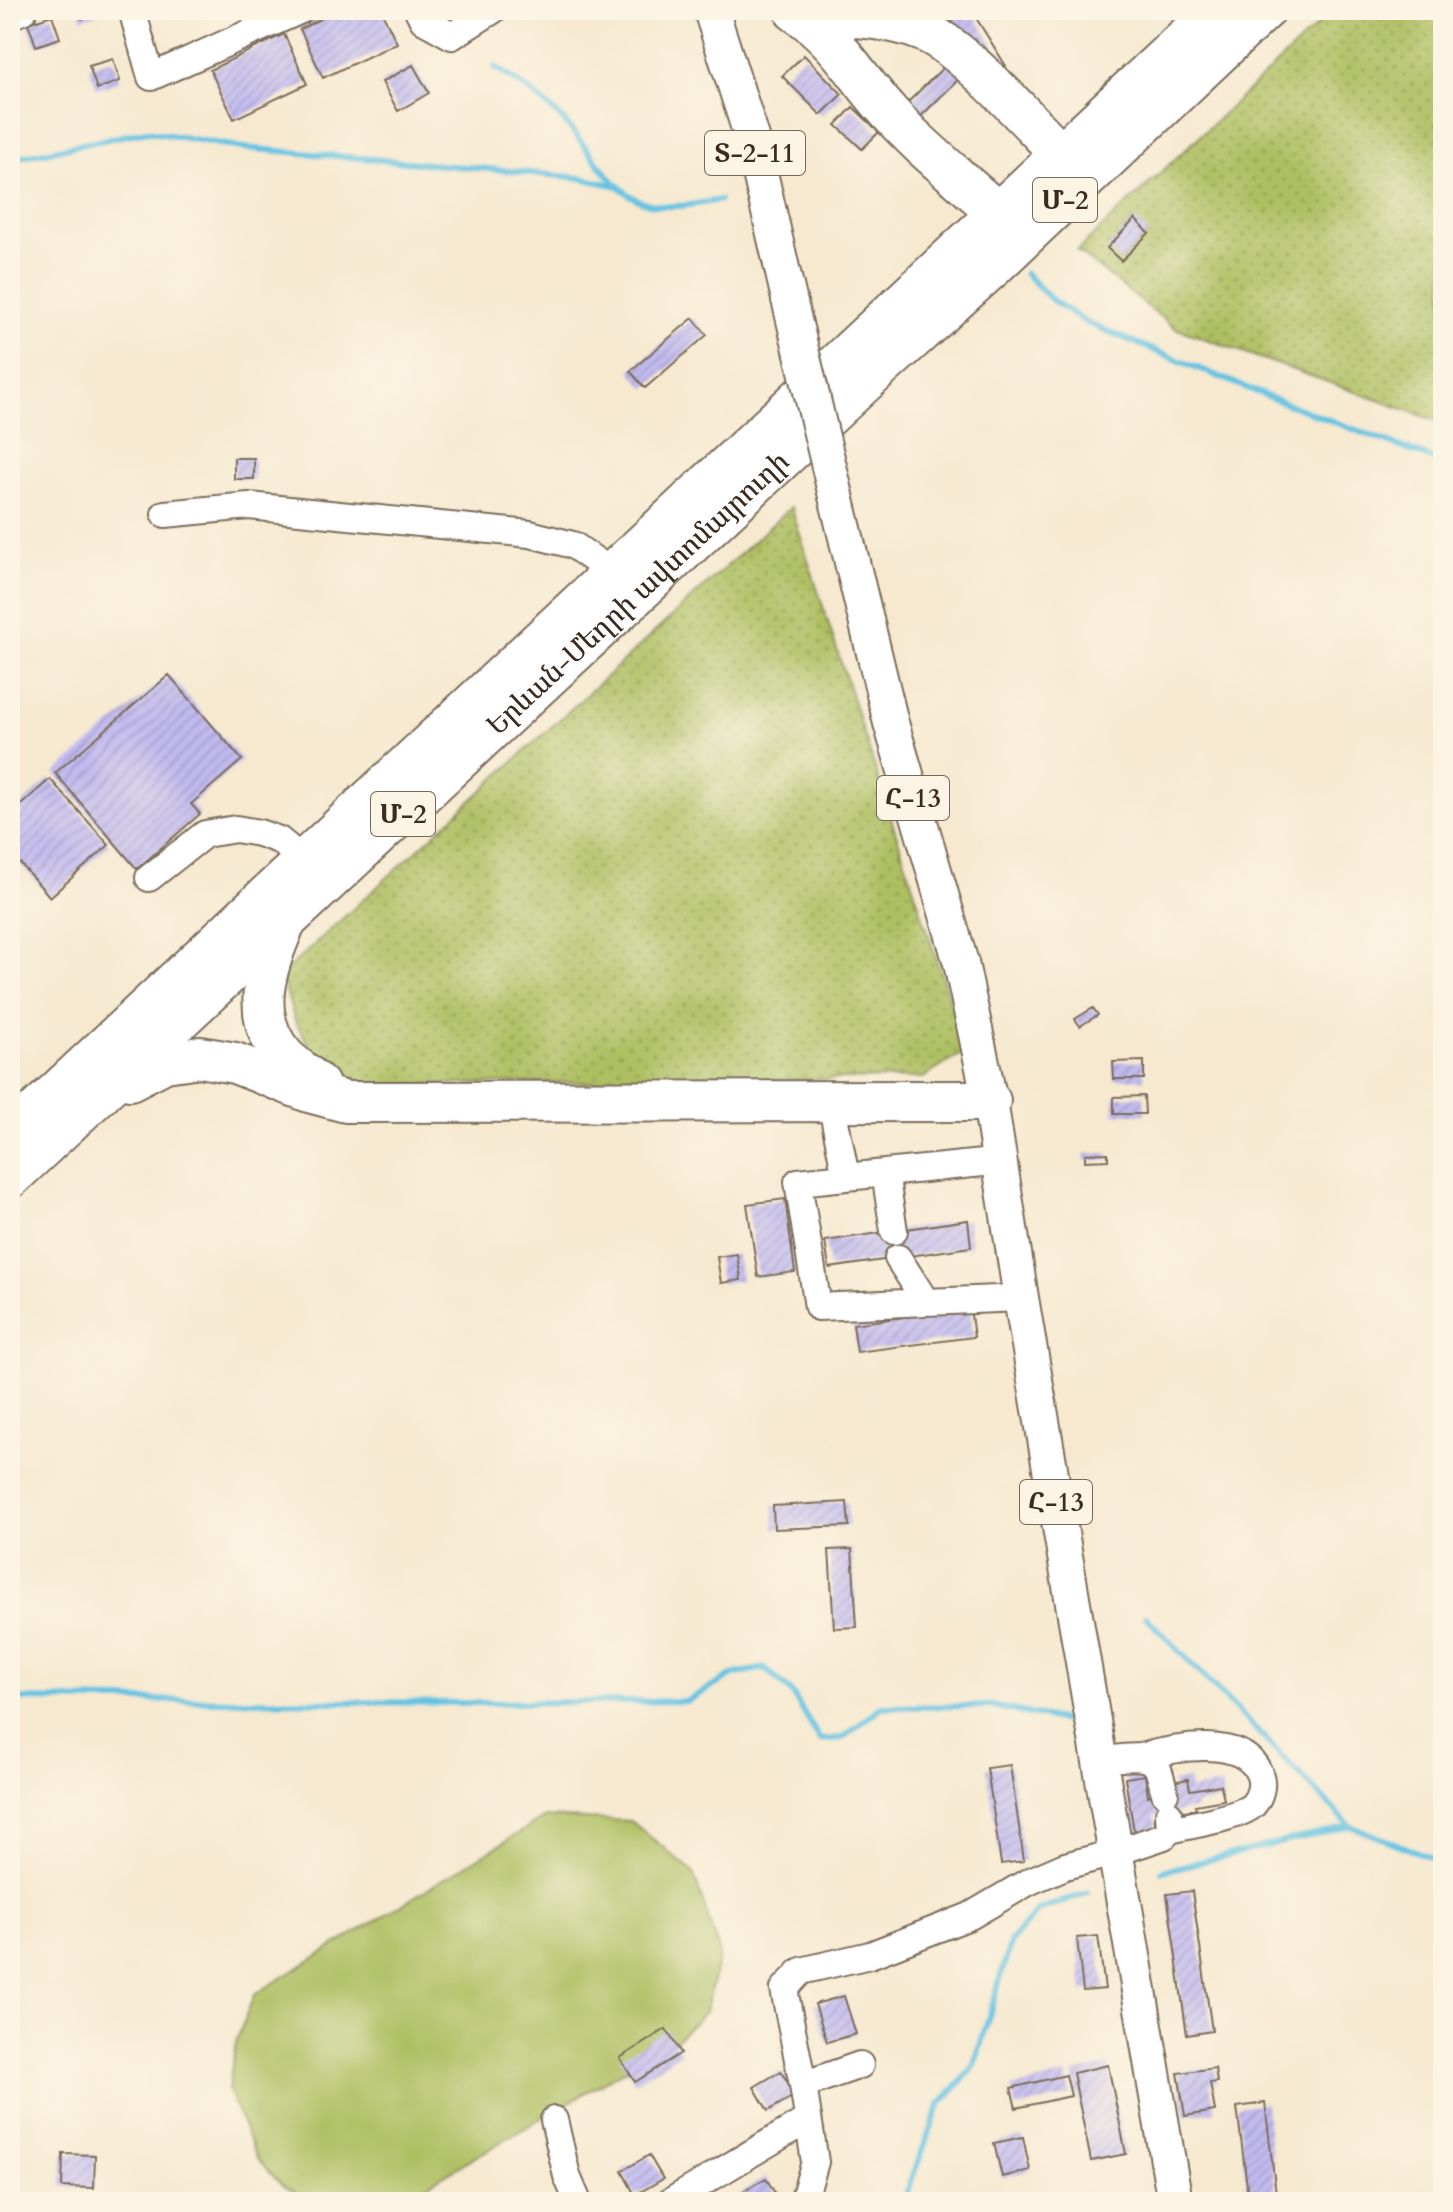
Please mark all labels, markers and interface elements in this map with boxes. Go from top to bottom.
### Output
road number: Տ-2-11 [705,131,805,175]
road number: Մ-2 [1033,178,1097,222]
street label: Երևան-Մեղրի ավտոմայրուղի [479,443,798,744]
road number: Հ-13 [877,776,949,820]
road number: Մ-2 [371,792,435,836]
road number: Հ-13 [1020,1480,1092,1524]

